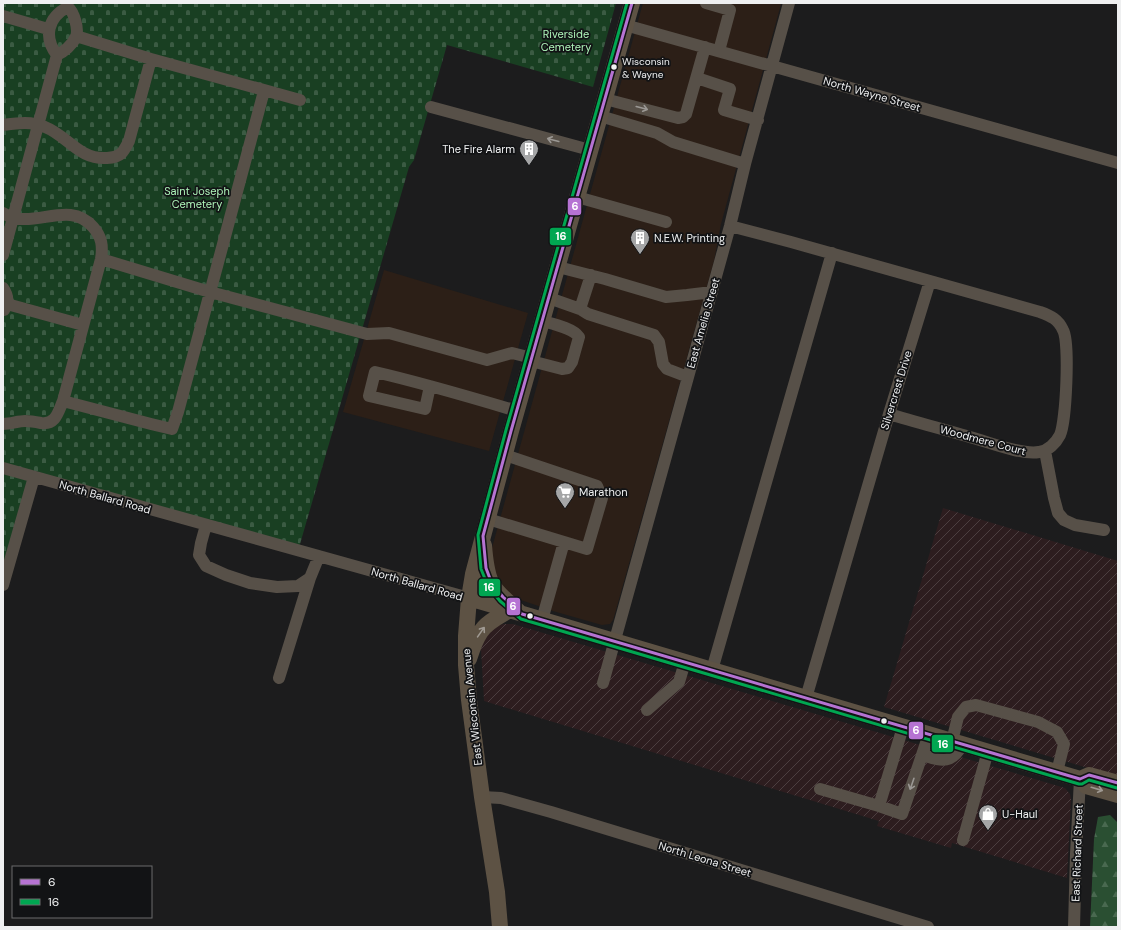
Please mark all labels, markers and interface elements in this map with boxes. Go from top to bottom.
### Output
park label: Riverside Cemetery [541,27,591,54]
place label: Wisconsin & Wayne [622,55,670,81]
marker: Wisconsin & Wayne [609,62,619,72]
street label: North Wayne Street [822,73,922,115]
one-way arrow [635,105,648,113]
one-way arrow [546,136,559,143]
building icon: The Fire Alarm [518,138,540,166]
place label: The Fire Alarm [442,142,515,156]
park label: Saint Joseph Cemetery [164,184,230,211]
line badge: 6 [567,197,582,216]
text: 6 [572,199,579,213]
line badge: 16 [549,227,572,246]
building icon: N.E.W. Printing [629,227,651,255]
text: 16 [556,229,567,243]
place label: N.E.W. Printing [654,231,725,245]
street label: East Amelia Street [683,276,723,370]
street label: Silvercrest Drive [877,349,915,431]
street label: Woodmere Court [939,422,1027,458]
street label: North Ballard Road [58,477,152,517]
supermarket icon: Marathon [554,481,576,509]
place label: Marathon [579,485,628,499]
street label: North Ballard Road [370,564,464,604]
line badge: 16 [478,578,501,597]
text: 16 [484,580,495,594]
line badge: 6 [506,597,521,616]
text: 6 [510,599,517,613]
unlabelled marker [525,611,535,621]
one-way arrow [477,627,485,638]
street label: East Wisconsin Avenue [459,648,485,766]
unlabelled marker [879,716,889,726]
line badge: 6 [908,721,924,740]
text: 6 [913,723,920,737]
line badge: 16 [931,734,954,753]
text: 16 [938,737,949,751]
one-way arrow [908,778,915,791]
one-way arrow [1091,786,1104,793]
shop icon: U-Haul [977,803,999,831]
street label: East Richard Street [1068,804,1086,902]
place label: U-Haul [1002,807,1037,821]
street label: North Leona Street [657,838,753,880]
legend [12,866,152,918]
text: 6 [48,874,56,890]
text: 16 [48,894,59,910]

